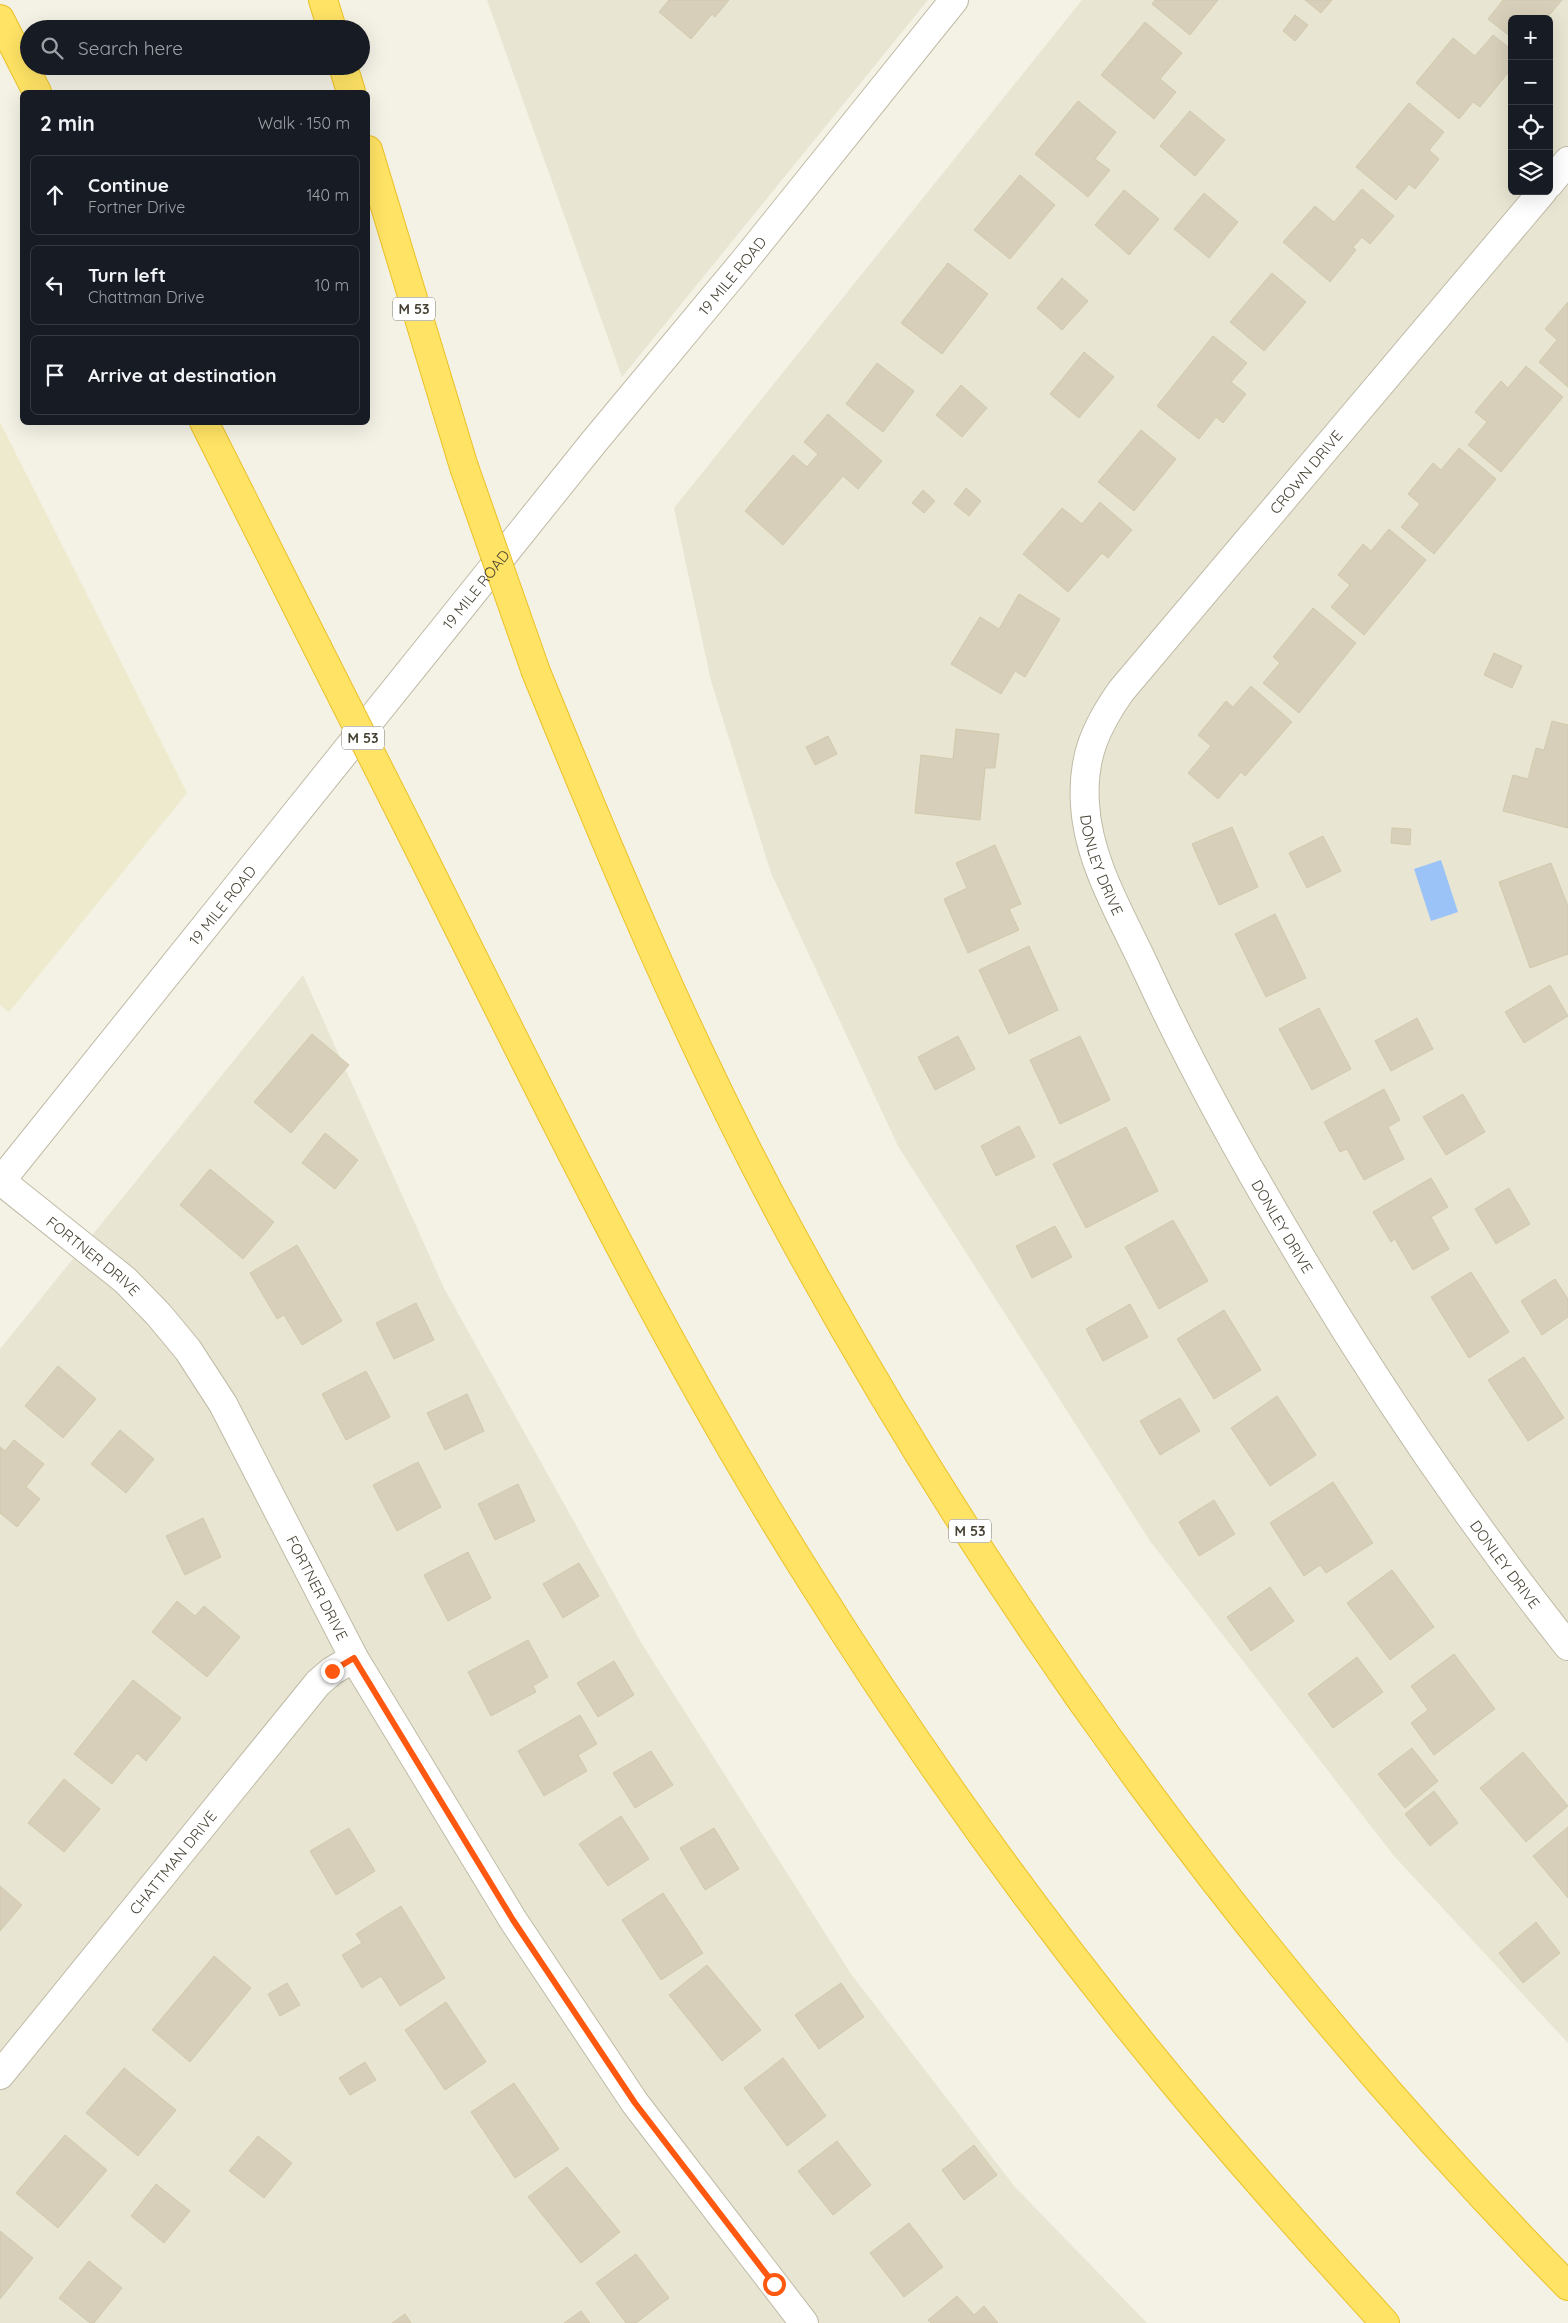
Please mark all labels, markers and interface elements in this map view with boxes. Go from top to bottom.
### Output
map controls [1508,15,1553,195]
button: + [1508,15,1553,60]
search box [20,20,370,75]
icon: search [38,34,66,62]
text: Search here [78,36,183,60]
button: − [1508,60,1553,105]
button: locate [1508,105,1553,150]
text: 2 min [40,110,95,136]
text: Walk · 150 m [258,113,350,133]
button: layers [1508,150,1553,195]
text: Continue [88,173,169,197]
icon: ahead [41,181,69,209]
text: 140 m [306,185,349,205]
text: Fortner Drive [88,197,185,217]
street label: 19 MILE ROAD [694,232,770,319]
text: Turn left [88,263,166,287]
icon: left [41,271,69,299]
text: 10 m [315,275,349,295]
text: Chattman Drive [88,287,205,307]
road number: M 53 [393,298,435,320]
icon: arrive [41,361,69,389]
text: Arrive at destination [88,363,277,387]
street label: CROWN DRIVE [1265,426,1347,518]
street label: 19 MILE ROAD [438,545,513,633]
road number: M 53 [342,726,384,750]
street label: DONLEY DRIVE [1076,813,1128,918]
street label: 19 MILE ROAD [185,861,260,949]
street label: DONLEY DRIVE [1248,1176,1318,1276]
street label: FORTNER DRIVE [43,1212,144,1300]
street label: DONLEY DRIVE [1466,1516,1544,1612]
road number: M 53 [949,1520,991,1542]
street label: FORTNER DRIVE [283,1532,353,1643]
route end [321,1660,344,1683]
street label: CHATTMAN DRIVE [125,1806,220,1918]
route start [763,2273,786,2296]

